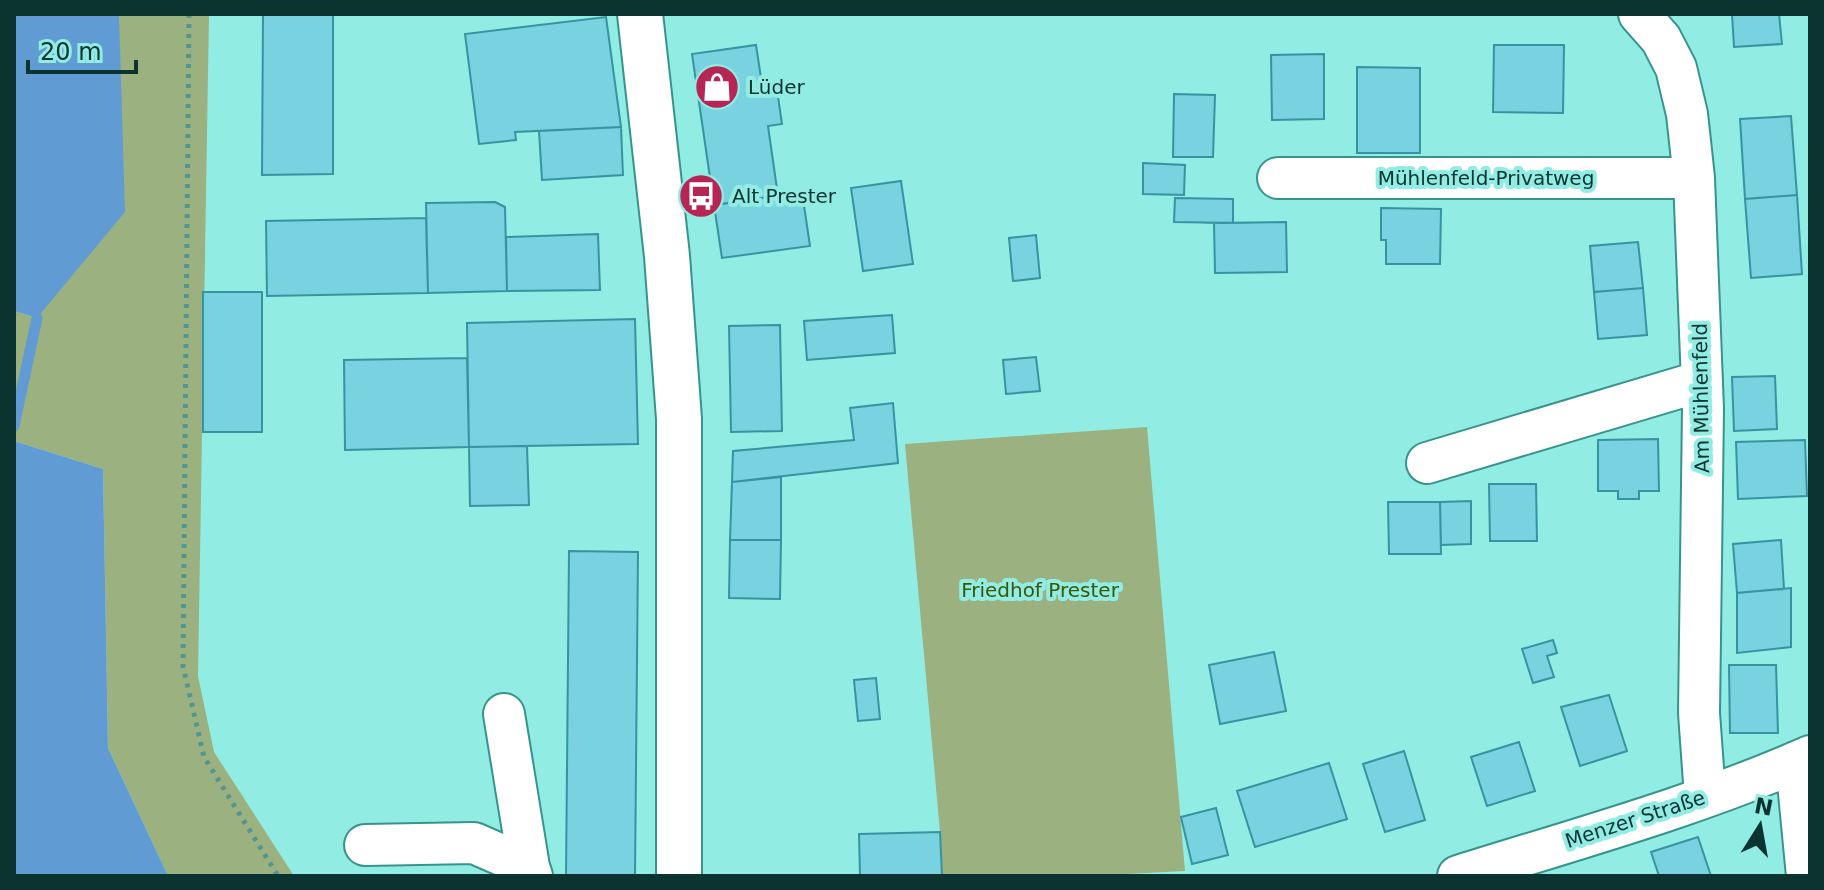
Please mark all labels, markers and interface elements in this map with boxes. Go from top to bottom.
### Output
scale bar [28,24,136,74]
text: 20 m [40,38,102,66]
shop icon: Lüder [693,63,741,111]
place label: Lüder [748,75,805,99]
street label: Mühlenfeld-Privatweg [1378,166,1594,190]
bus stop icon: Alt Prester [677,172,725,220]
place label: Alt Prester [732,184,837,208]
street label: Am Mühlenfeld [1688,323,1714,473]
park label: Friedhof Prester [961,578,1120,602]
street label: Menzer Straße [1562,785,1708,853]
north arrow [1720,786,1800,866]
text: N [1752,793,1775,821]

